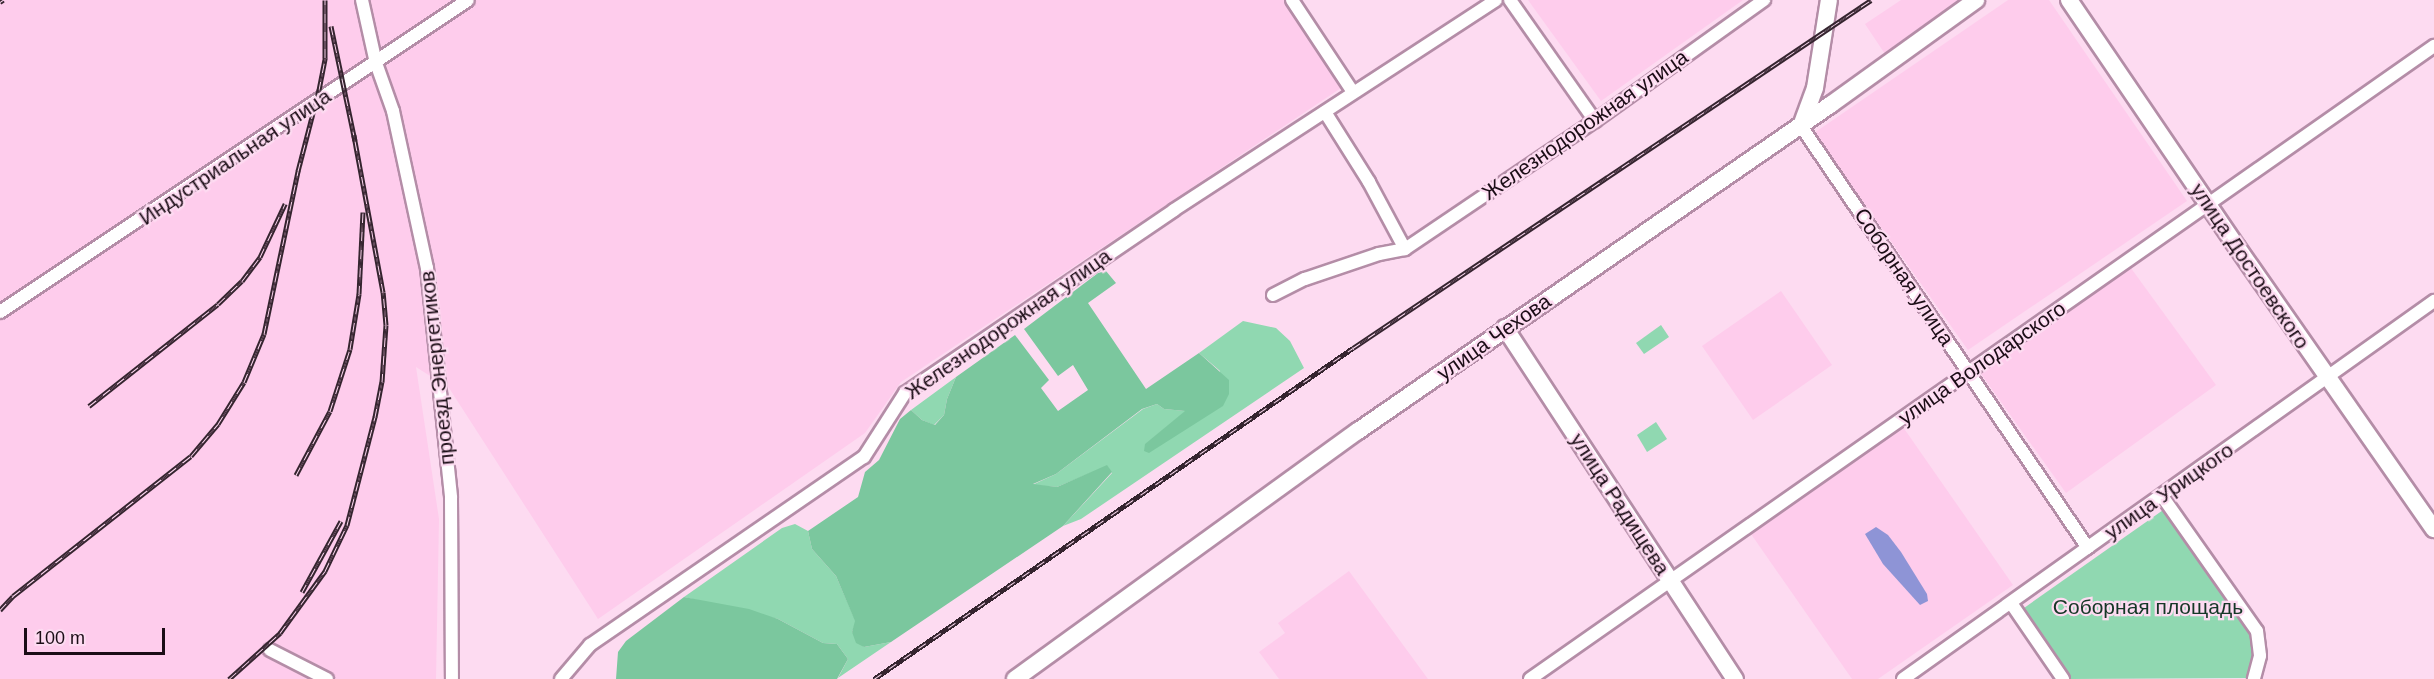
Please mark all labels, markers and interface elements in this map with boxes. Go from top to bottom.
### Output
street label: Железнодорожная улица [1477,44,1693,206]
street label: Индустриальная улица [134,83,336,231]
street label: улица Достоевского [2185,178,2315,354]
street label: Соборная улица [1849,203,1959,351]
street label: Железнодорожная улица [900,243,1116,405]
street label: проезд Энергетиков [414,270,460,466]
street label: улица Чехова [1432,288,1556,386]
street label: улица Володарского [1893,296,2071,430]
street label: улица Радищева [1565,428,1675,580]
street label: улица Урицкого [2100,437,2238,545]
park label: Соборная площадь [2053,594,2243,620]
scale bar [27,616,168,654]
text: 100 m [35,628,85,648]

